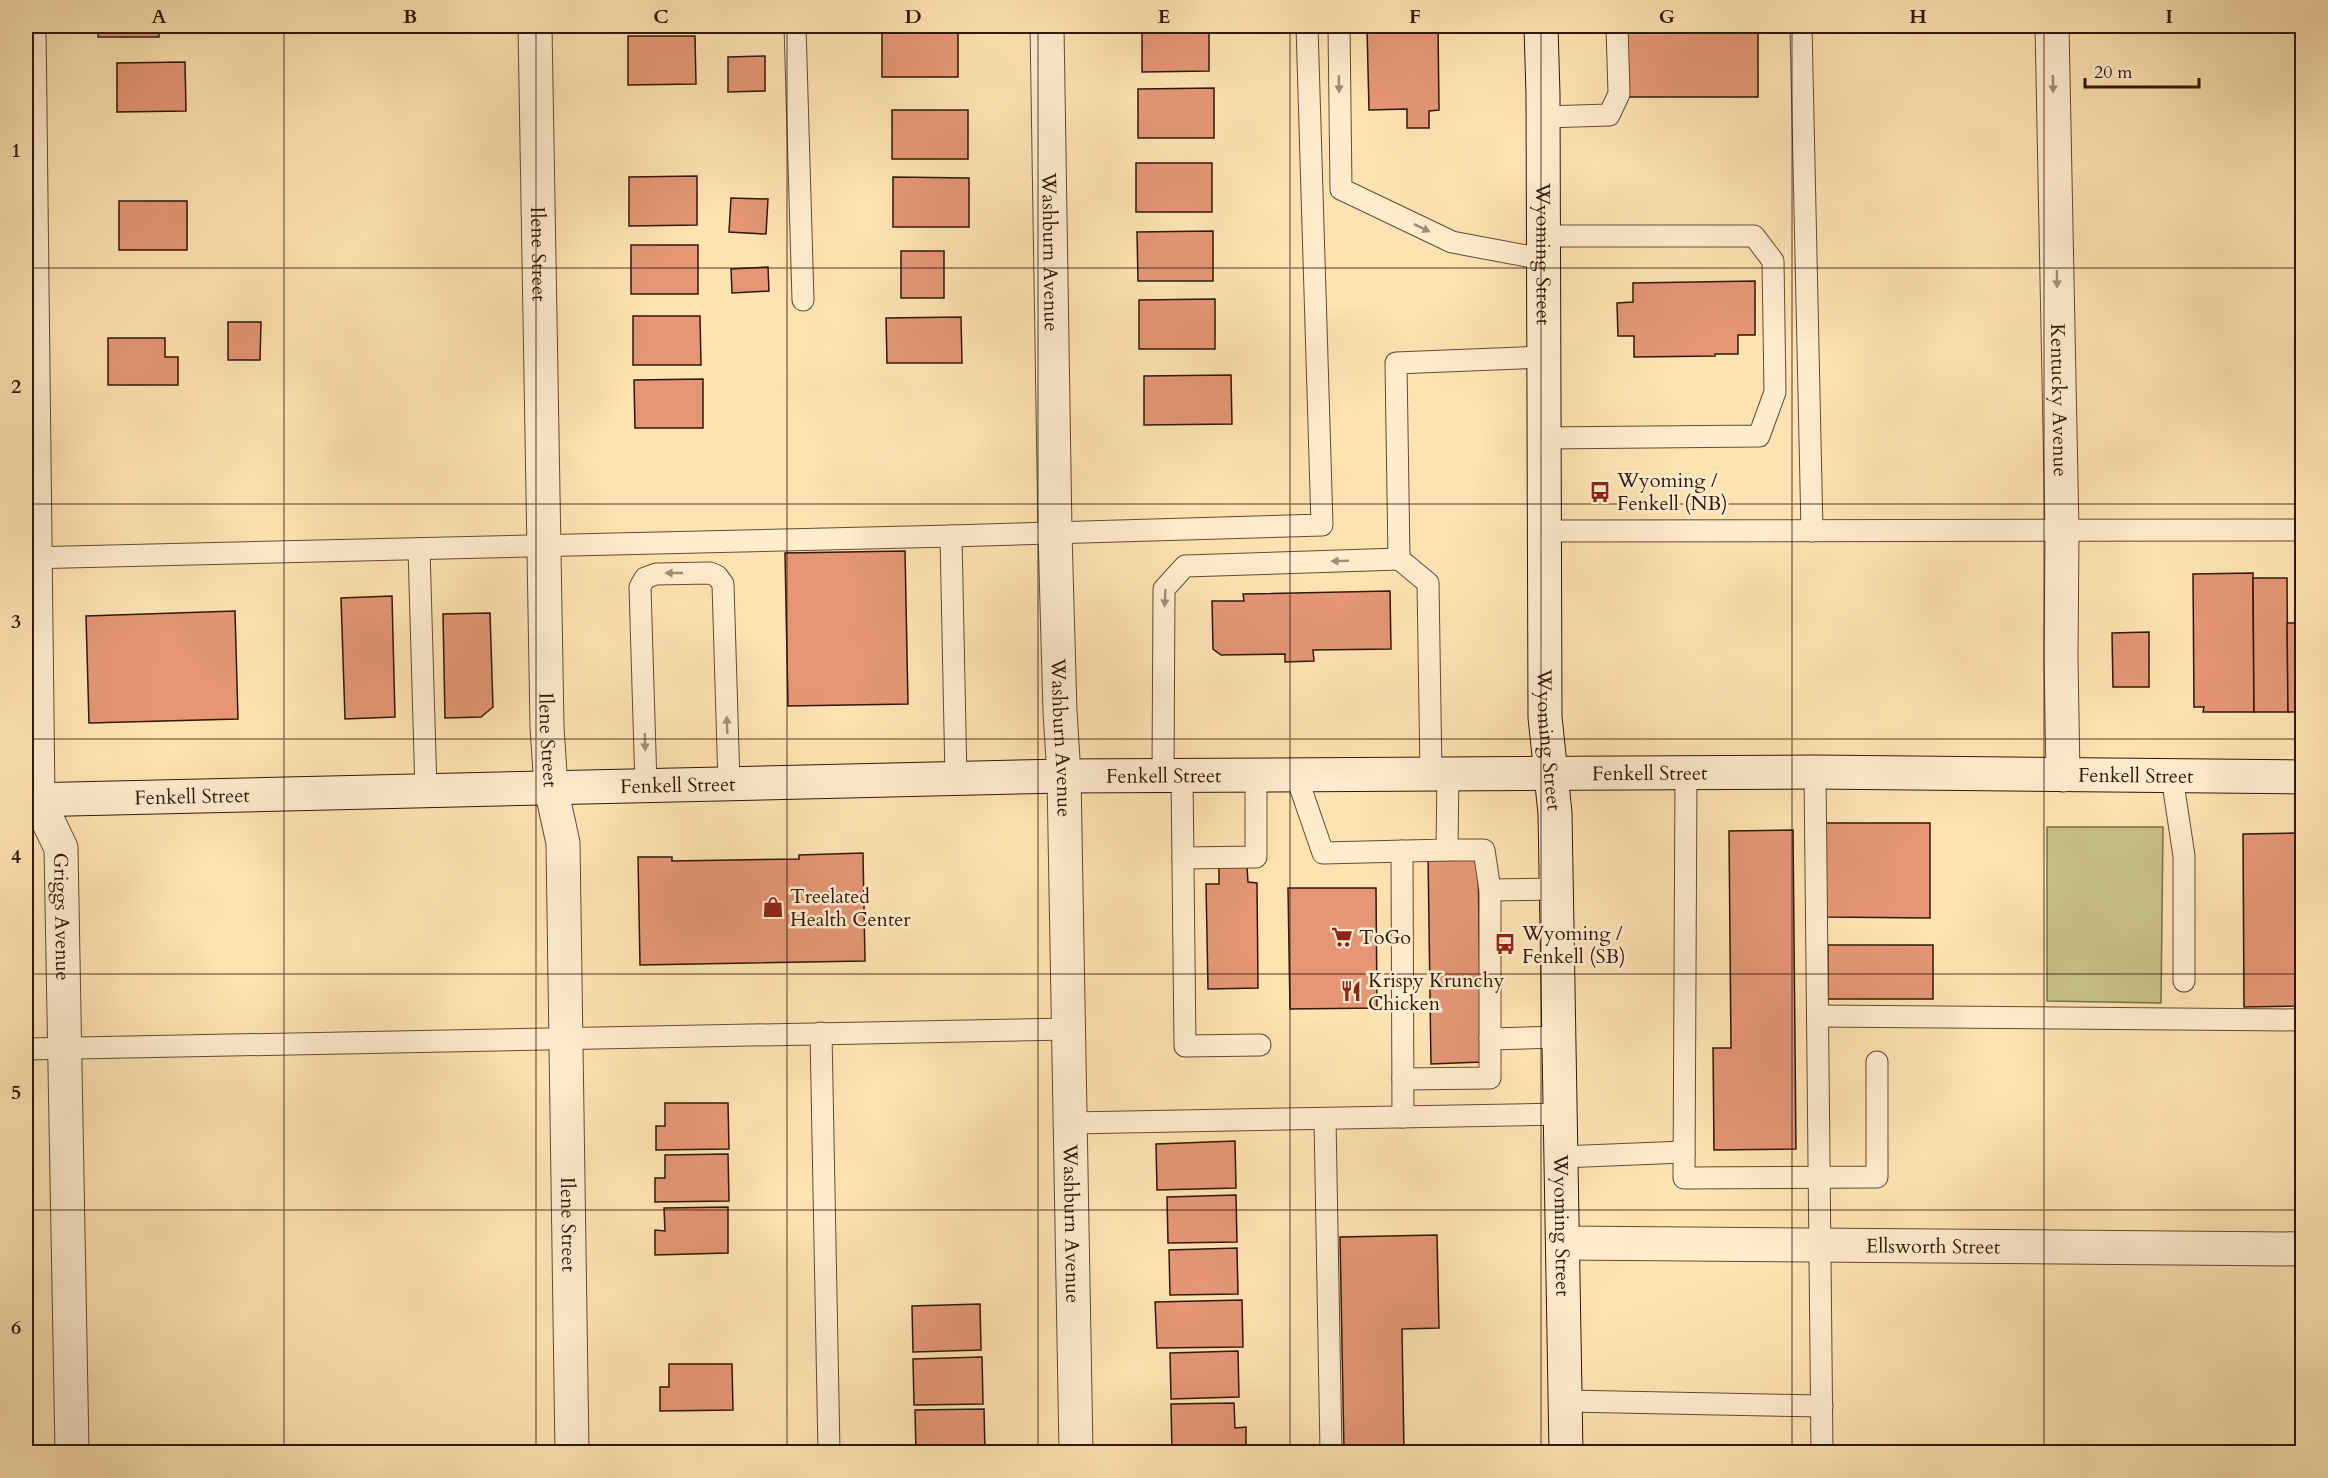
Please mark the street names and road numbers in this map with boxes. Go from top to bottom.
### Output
street label: Washburn Avenue [1036,171,1065,332]
street label: Wyoming Street [1530,182,1557,326]
street label: Ilene Street [525,206,553,302]
street label: Kentucky Avenue [2044,323,2074,477]
street label: Washburn Avenue [1045,657,1078,818]
street label: Wyoming Street [1531,668,1568,813]
street label: Ilene Street [533,692,564,789]
street label: Fenkell Street [1592,759,1708,787]
street label: Fenkell Street [2078,761,2194,789]
street label: Fenkell Street [1106,762,1222,789]
street label: Fenkell Street [620,770,736,800]
street label: Fenkell Street [134,781,251,811]
street label: Griggs Avenue [48,852,77,981]
street label: Washburn Avenue [1057,1143,1087,1303]
street label: Wyoming Street [1547,1153,1577,1297]
street label: Ilene Street [554,1177,583,1273]
street label: Ellsworth Street [1866,1232,2001,1260]

